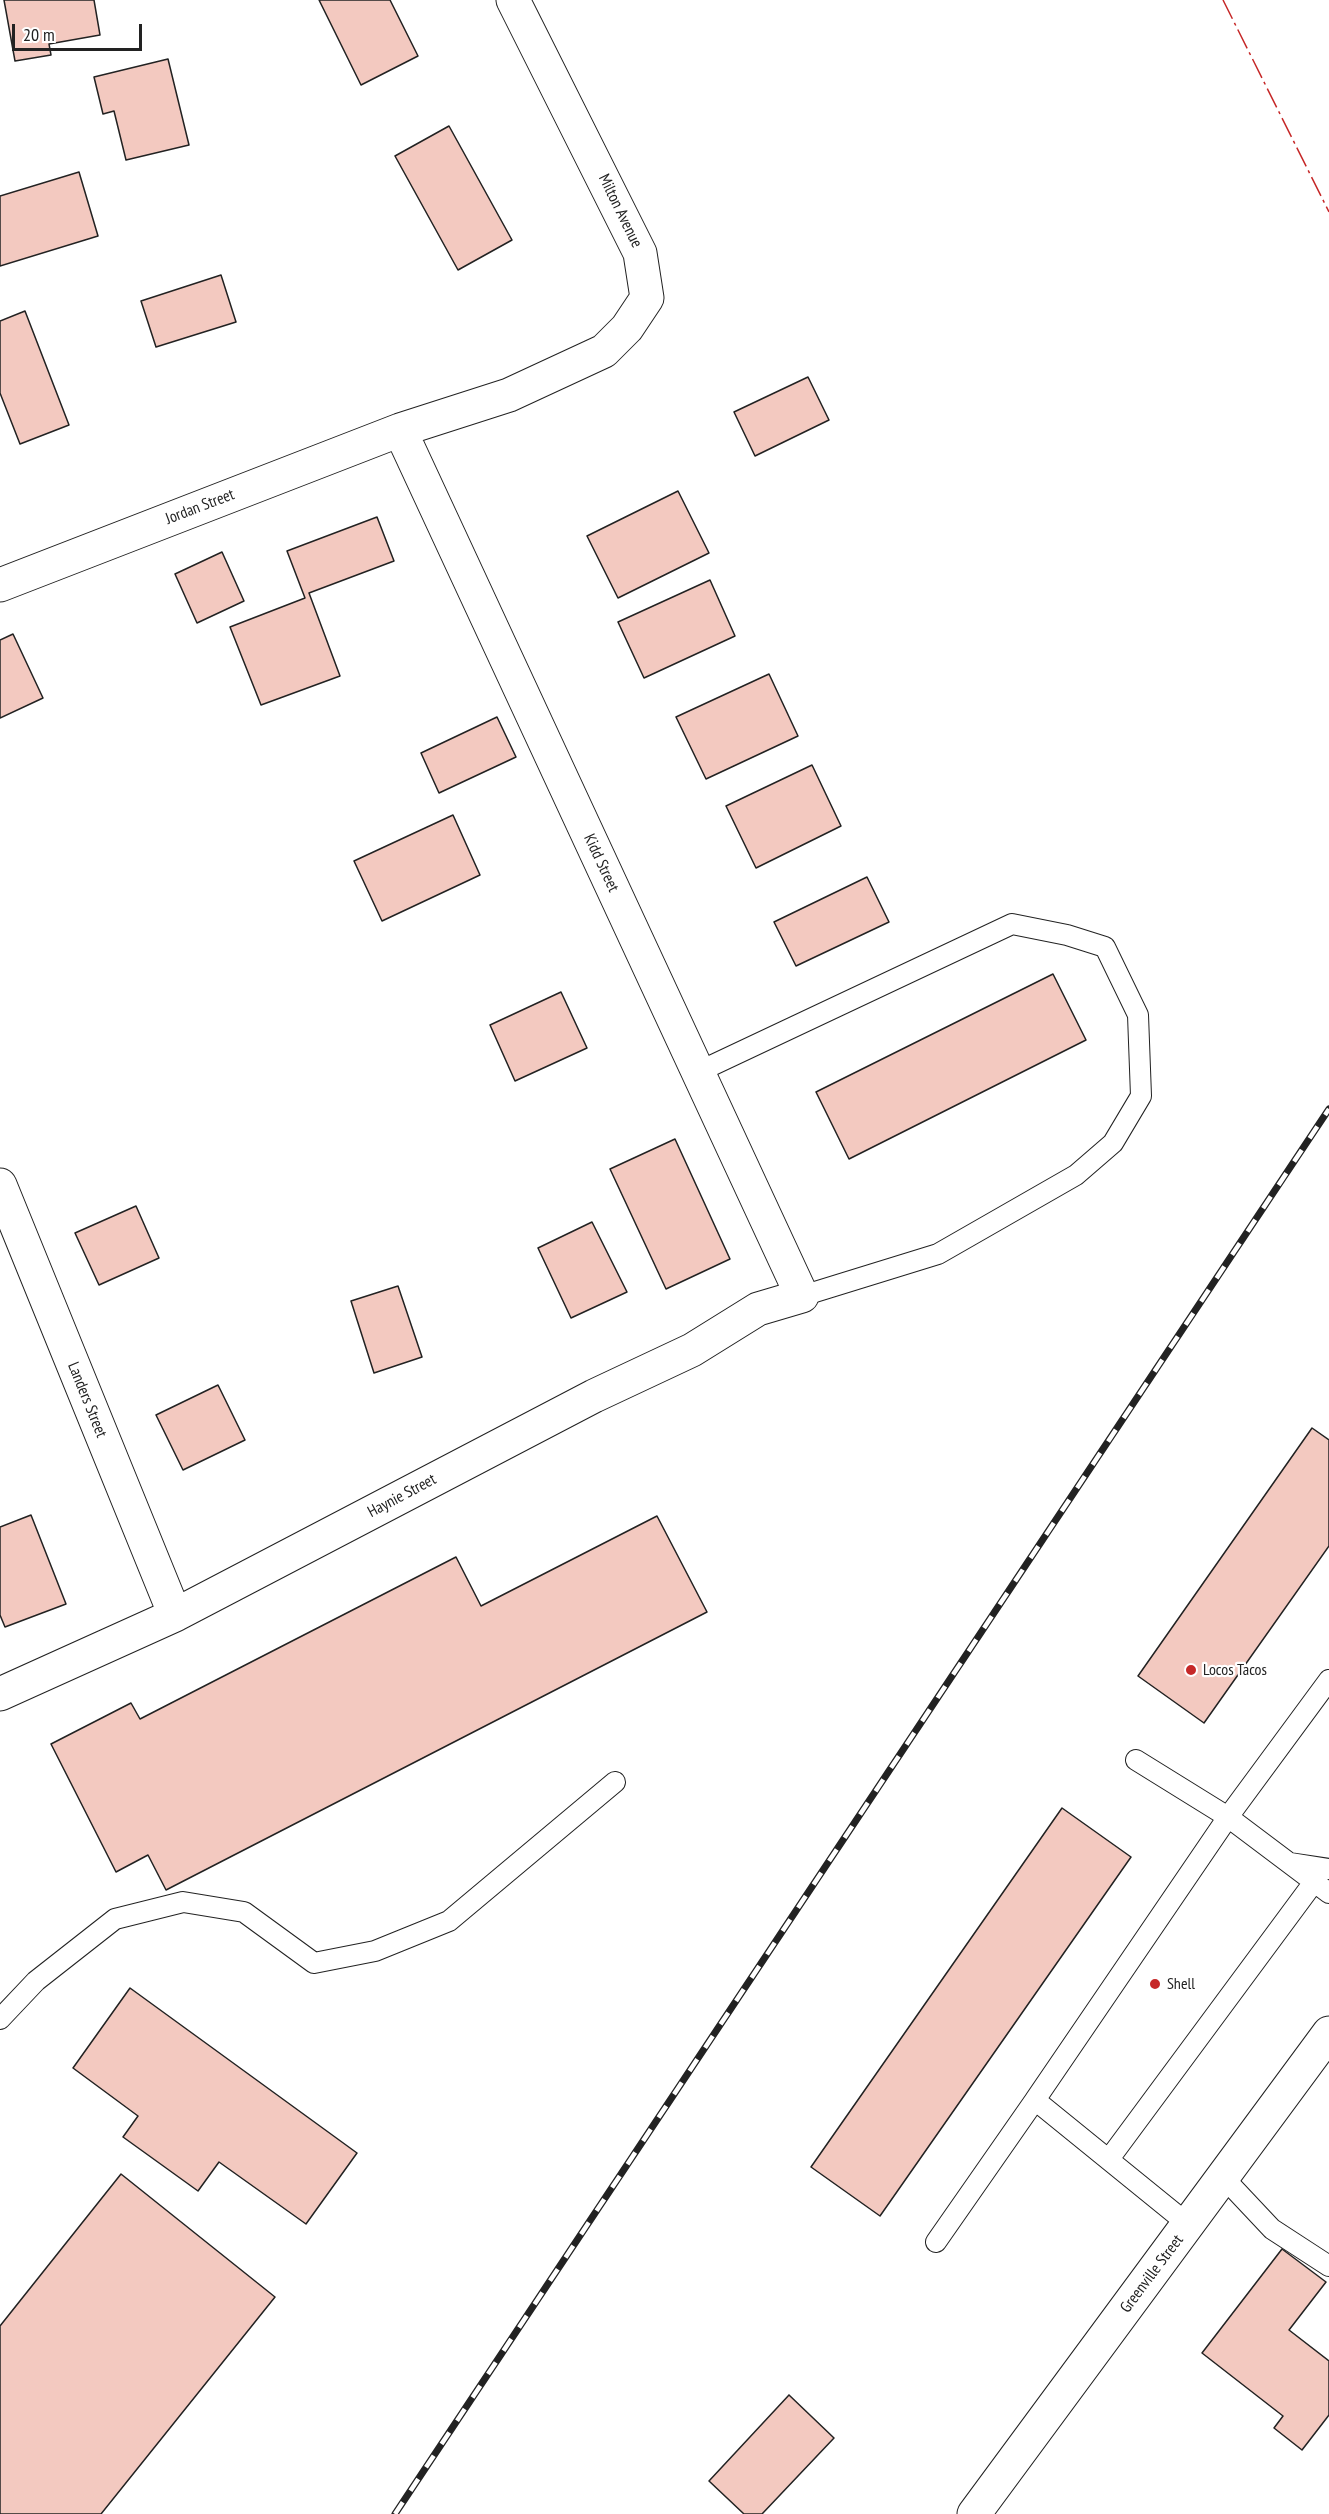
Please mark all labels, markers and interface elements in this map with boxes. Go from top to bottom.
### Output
scale bar [15,12,146,50]
text: 20 m [23,23,55,46]
street label: Milton Avenue [594,171,646,251]
street label: Jordan Street [163,485,237,529]
street label: Kidd Street [579,831,623,895]
street label: Landers Street [63,1359,111,1441]
street label: Haynie Street [365,1470,439,1522]
place label: Locos Tacos [1203,1660,1267,1680]
marker: Locos Tacos [1184,1663,1198,1677]
place label: Shell [1167,1974,1195,1994]
marker: Shell [1148,1977,1162,1991]
street label: Greenville Street [1116,2231,1188,2317]

